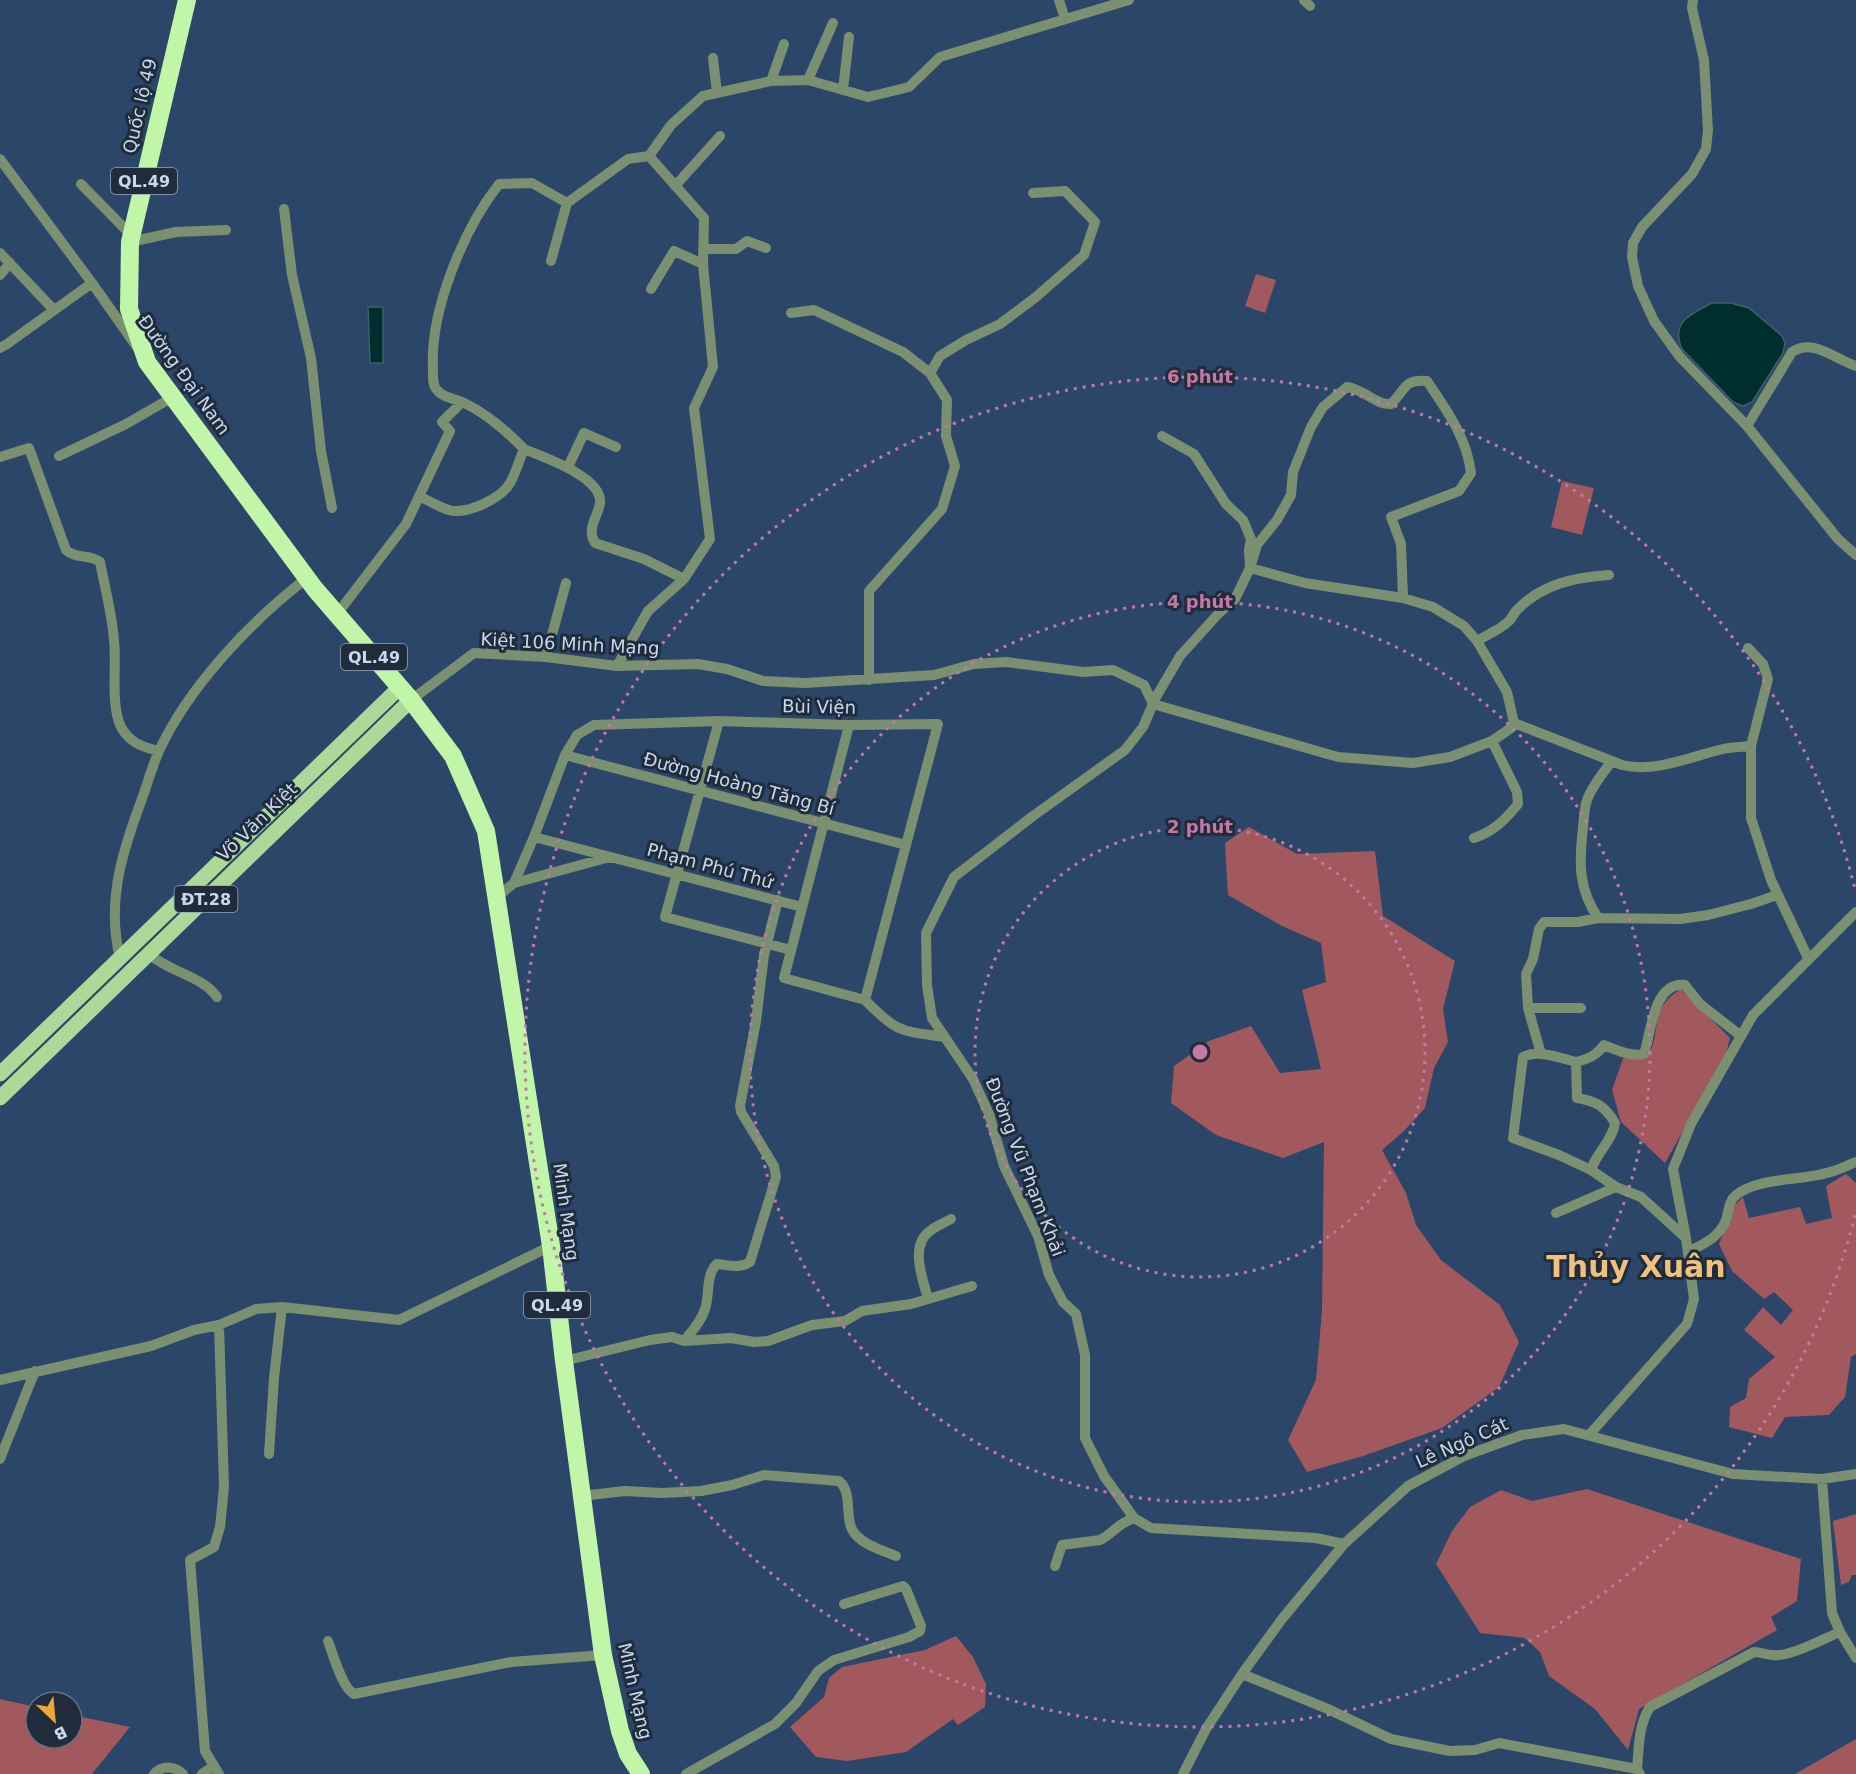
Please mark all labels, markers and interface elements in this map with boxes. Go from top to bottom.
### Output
street label: Quốc lộ 49 [118,56,161,155]
road number: QL.49 [111,168,177,194]
street label: Đường Đại Nam [134,311,235,439]
text: 6 phút [1167,366,1233,387]
text: 4 phút [1167,591,1233,612]
street label: Kiệt 106 Minh Mạng [480,628,660,659]
road number: QL.49 [341,644,407,670]
street label: Bùi Viện [782,695,856,718]
street label: Đường Hoàng Tăng Bí [641,748,838,819]
street label: Võ Văn Kiệt [212,778,301,865]
text: 2 phút [1167,816,1233,837]
street label: Phạm Phú Thứ [645,839,777,893]
road number: ĐT.28 [174,886,238,912]
centre of rings [1190,1042,1210,1062]
street label: Đường Vũ Phạm Khải [982,1074,1069,1259]
street label: Minh Mạng [549,1162,584,1262]
district label: Thủy Xuân [1546,1249,1726,1284]
road number: QL.49 [524,1292,590,1318]
street label: Lê Ngô Cát [1412,1413,1511,1472]
street label: Minh Mạng [614,1641,657,1741]
north arrow [24,1690,84,1750]
text: B [51,1722,70,1744]

